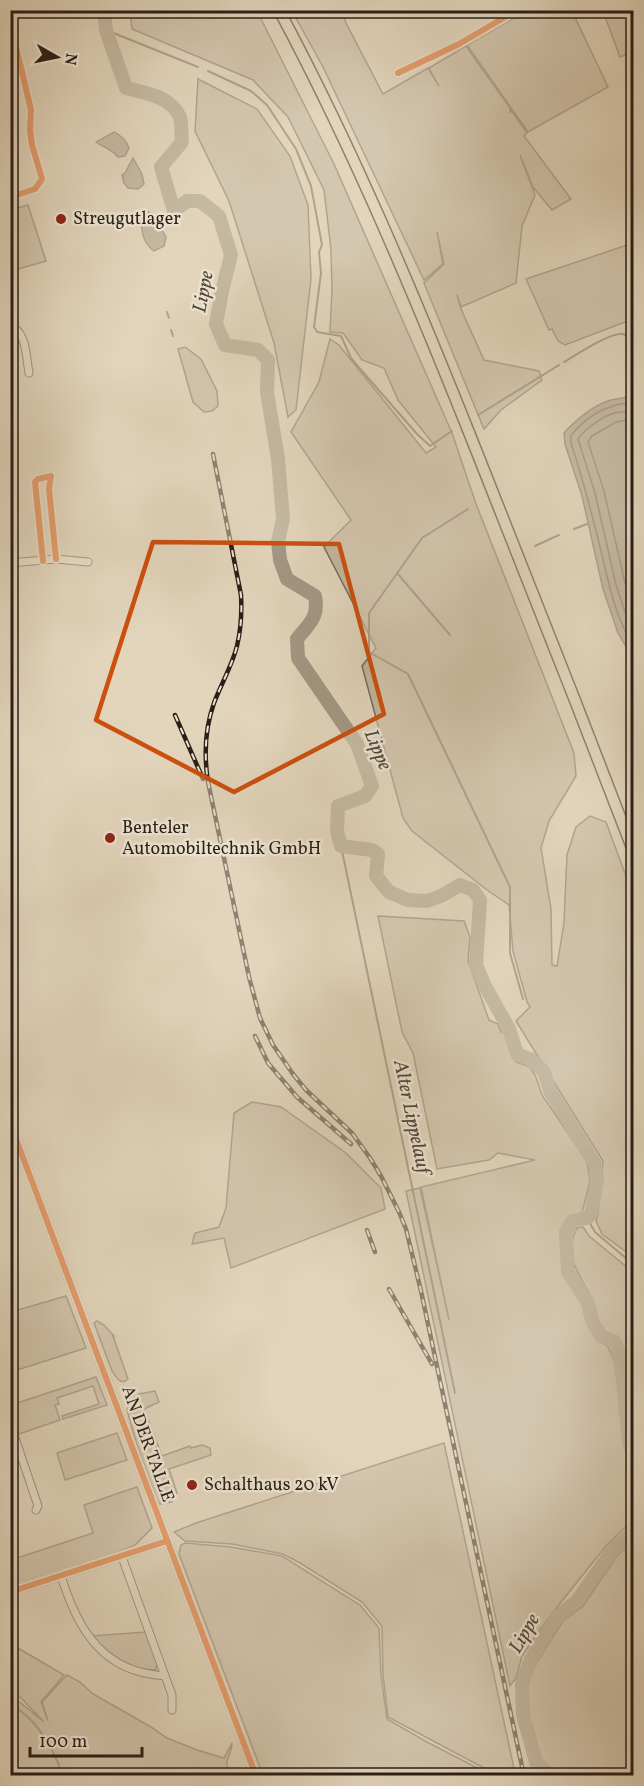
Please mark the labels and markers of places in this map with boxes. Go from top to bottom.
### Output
place label: Streugutlager [73,207,181,232]
marker: Streugutlager [54,212,68,226]
place label: Benteler Automobiltechnik GmbH [122,816,321,862]
marker: Benteler Automobiltechnik GmbH [103,831,117,845]
place label: Schalthaus 20 kV [204,1473,339,1498]
marker: Schalthaus 20 kV [185,1478,199,1492]

